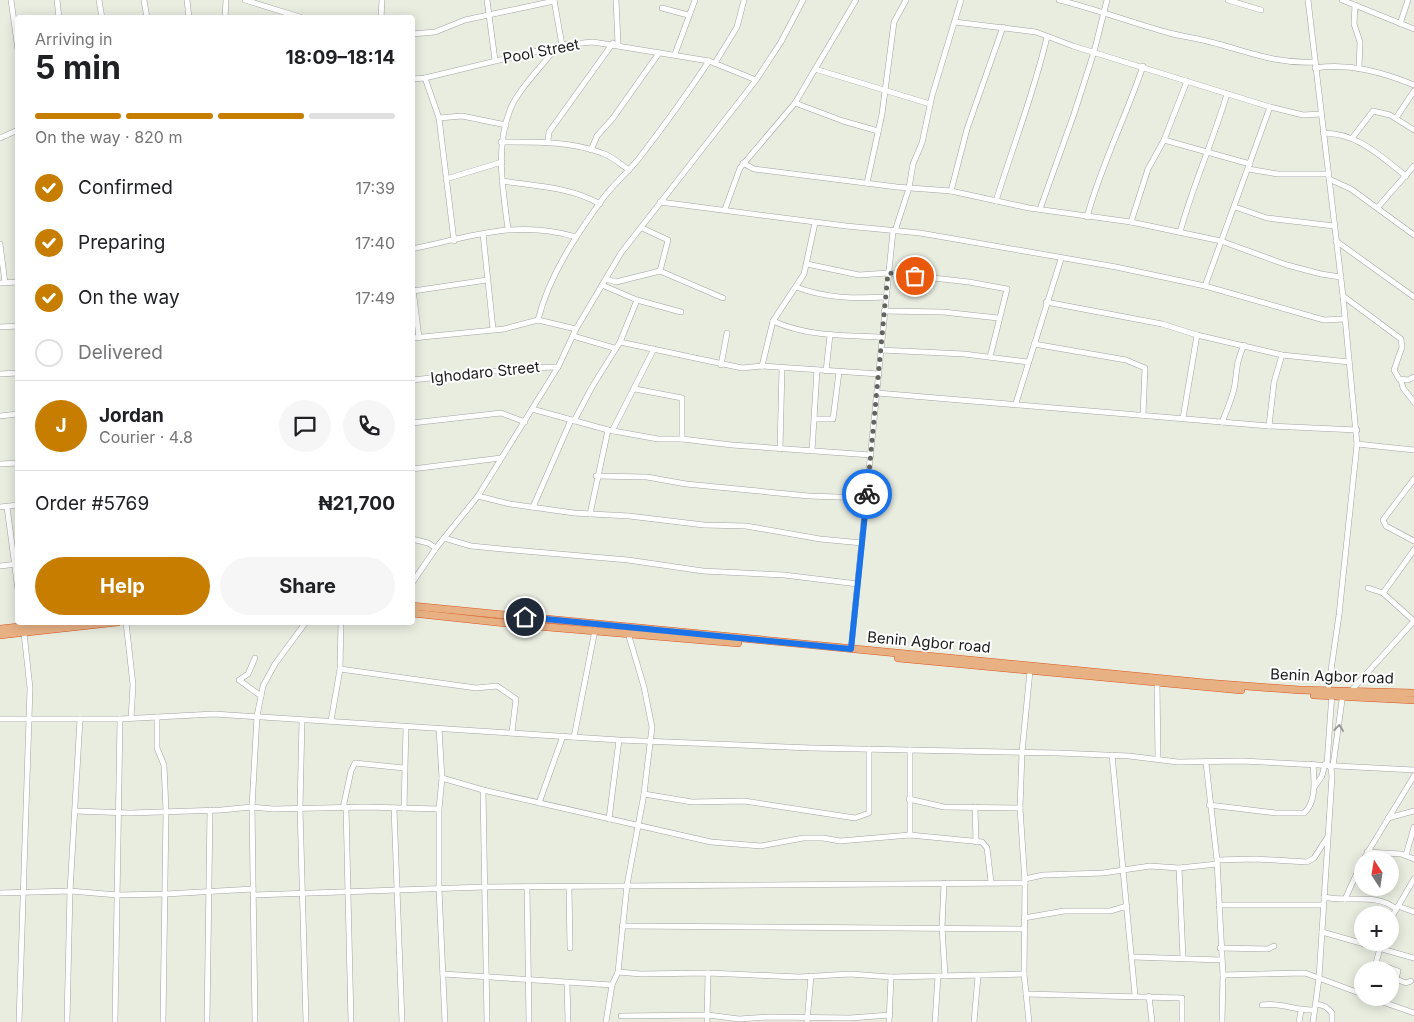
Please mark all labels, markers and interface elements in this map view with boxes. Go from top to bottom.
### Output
text: Arriving in [35,29,112,49]
street label: Pool Street [501,34,581,68]
text: 18:09–18:14 [285,46,395,69]
text: 5 min [35,48,121,87]
text: On the way · 820 m [35,127,182,147]
icon: check [35,174,63,202]
text: Confirmed [78,176,173,199]
text: 17:39 [356,178,395,198]
icon: check [35,229,63,257]
text: Preparing [78,231,165,254]
text: 17:40 [355,233,395,253]
pin [894,255,936,297]
icon: bag [901,262,929,290]
icon: check [35,284,63,312]
text: On the way [78,286,180,309]
text: 17:49 [355,288,395,308]
text: Delivered [78,341,163,364]
street label: Ighodaro Street [429,357,541,387]
button: chat [279,400,331,452]
button: phone [343,400,395,452]
text: Jordan [99,404,164,427]
text: J [55,414,67,437]
text: Courier · 4.8 [99,427,193,447]
courier [842,469,892,519]
icon: bike [853,480,881,508]
text: Order #5769 [35,492,149,515]
text: ₦21,700 [318,492,395,515]
button: Help [35,557,210,615]
button: Share [220,557,395,615]
pin [504,596,546,638]
icon: home [511,603,539,631]
street label: Benin Agbor road [866,627,992,657]
street label: Benin Agbor road [1270,664,1394,688]
one-way arrow [1333,724,1344,732]
north arrow [1354,851,1399,896]
map controls [1354,851,1399,1006]
button: + [1354,906,1399,951]
button: − [1354,961,1399,1006]

